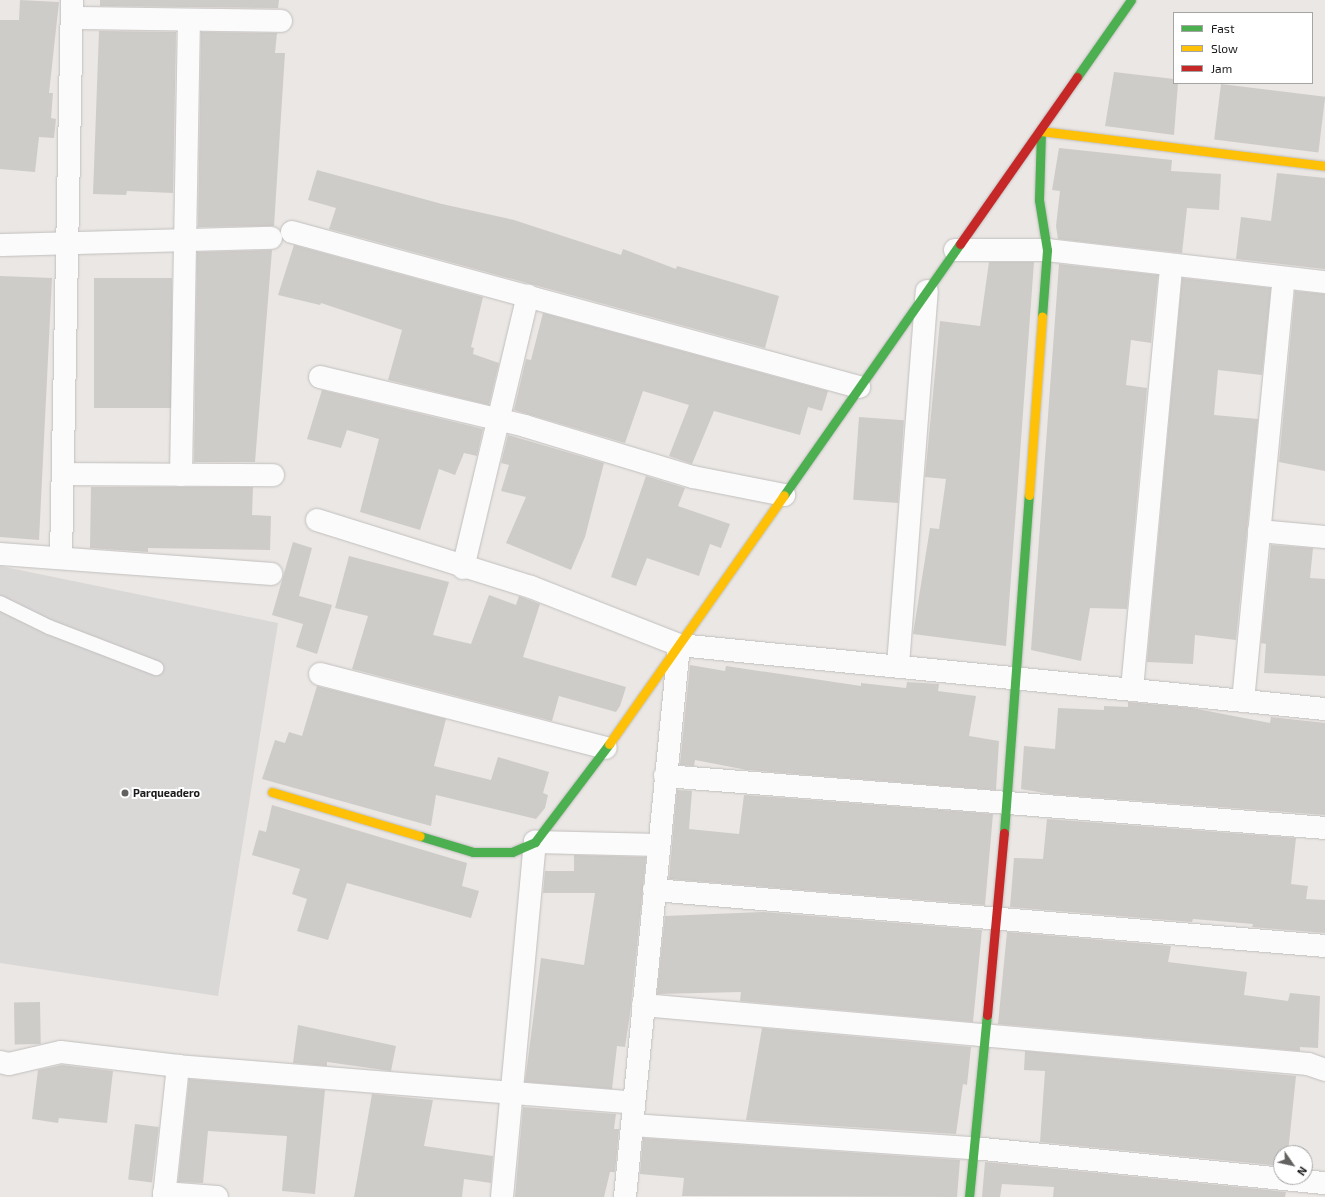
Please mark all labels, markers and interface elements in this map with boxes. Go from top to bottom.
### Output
legend [1173,12,1313,84]
text: Fast [1211,21,1234,35]
text: Slow [1211,41,1238,55]
text: Jam [1211,61,1232,75]
place label: Parqueadero [133,786,200,800]
marker: Parqueadero [120,788,130,798]
north arrow [1273,1145,1313,1185]
text: N [1295,1164,1310,1178]

